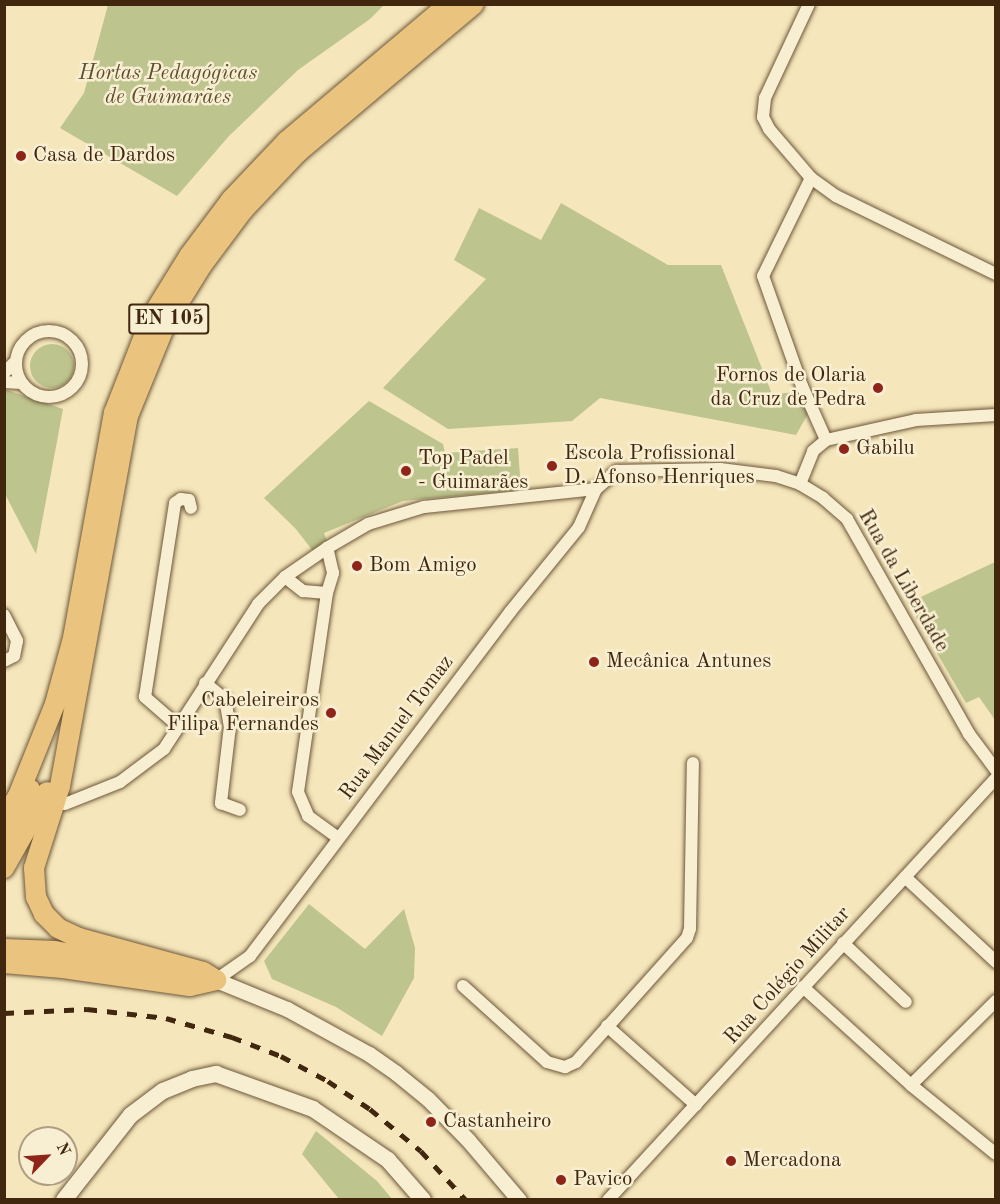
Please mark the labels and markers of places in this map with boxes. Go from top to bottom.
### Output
place label: Casa de Dardos [33,143,175,169]
marker: Casa de Dardos [14,149,28,163]
place label: Fornos de Olaria da Cruz de Pedra [710,363,866,413]
marker: Fornos de Olaria da Cruz de Pedra [871,381,885,395]
place label: Gabilu [856,436,915,462]
place label: Escola Profissional D. Afonso Henriques [564,441,755,491]
marker: Gabilu [837,442,851,456]
place label: Top Padel - Guimarães [418,446,528,496]
marker: Escola Profissional D. Afonso Henriques [545,459,559,473]
marker: Top Padel - Guimarães [399,464,413,478]
place label: Bom Amigo [369,553,477,579]
marker: Bom Amigo [350,559,364,573]
place label: Mecânica Antunes [606,649,771,675]
marker: Mecânica Antunes [587,655,601,669]
place label: Cabeleireiros Filipa Fernandes [167,688,319,738]
marker: Cabeleireiros Filipa Fernandes [324,706,338,720]
place label: Castanheiro [443,1109,551,1135]
marker: Castanheiro [424,1115,438,1129]
place label: Mercadona [743,1148,841,1174]
marker: Mercadona [724,1154,738,1168]
place label: Pavico [573,1167,632,1193]
marker: Pavico [554,1173,568,1187]

